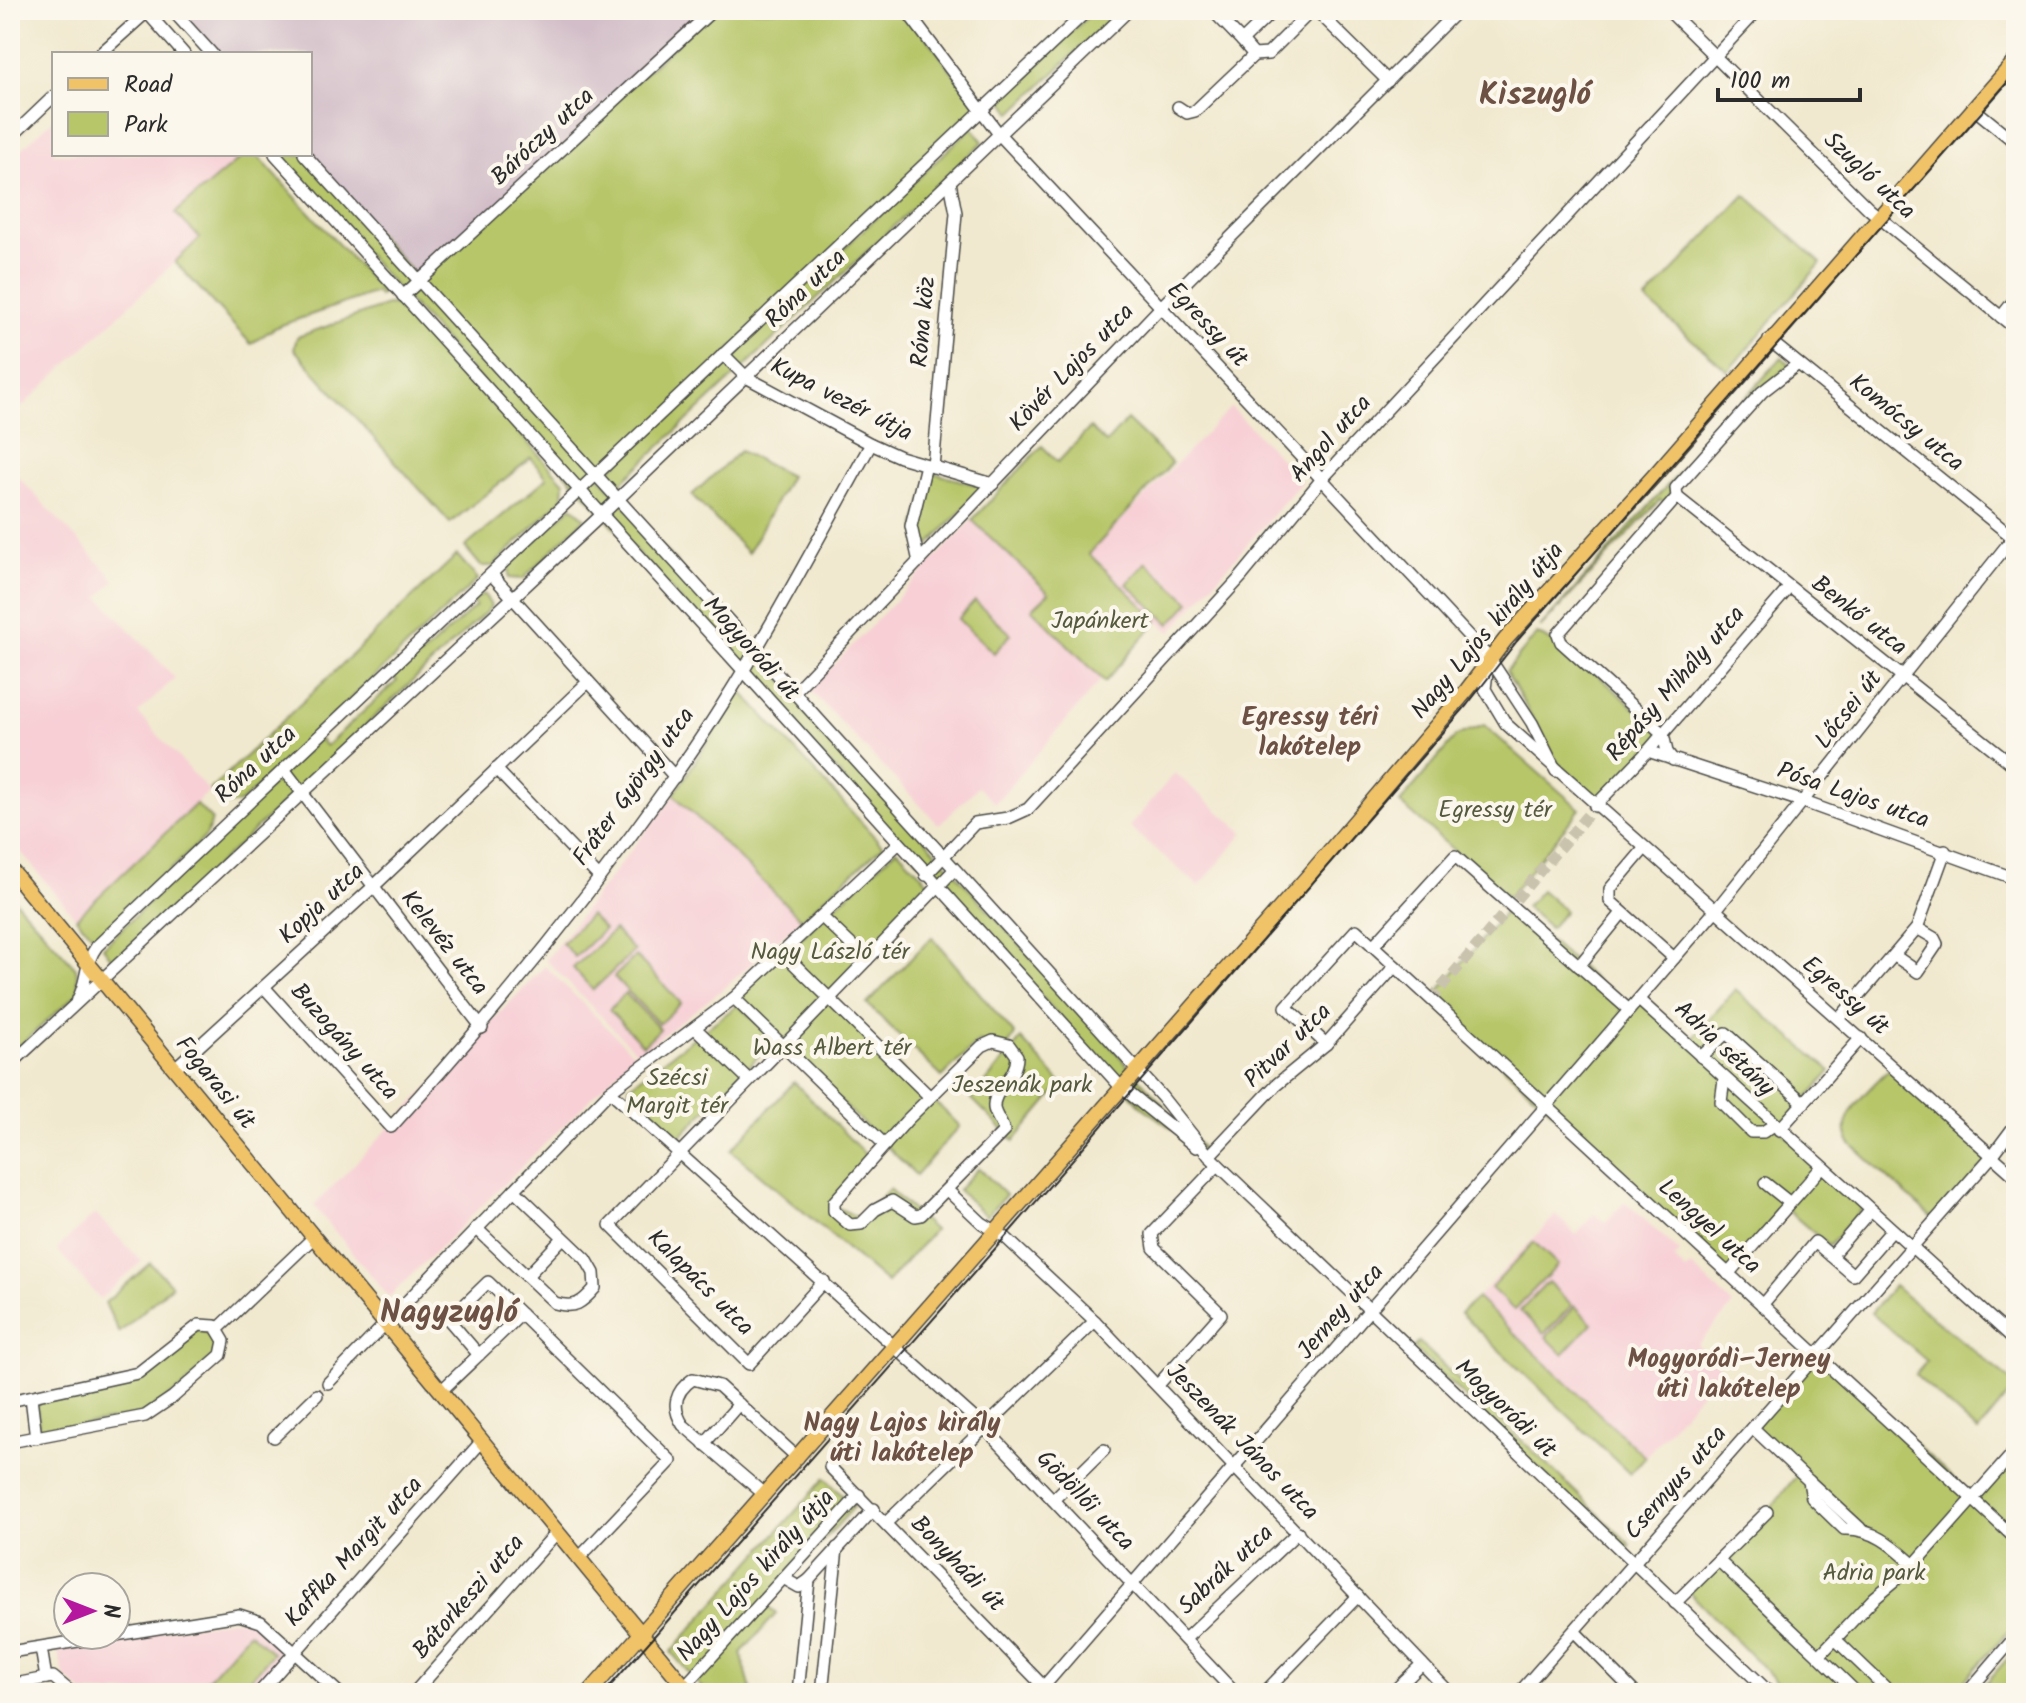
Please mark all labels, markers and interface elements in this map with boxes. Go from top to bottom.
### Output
legend [52,52,312,156]
scale bar [1718,52,1860,102]
text: 100 m [1730,62,1790,101]
text: Road [124,66,173,105]
district label: Kiszugló [1479,70,1593,121]
street label: Báróczy utca [482,78,604,196]
text: Park [124,106,168,145]
street label: Szugló utca [1814,122,1924,230]
street label: Róna utca [756,240,856,338]
street label: Egressy út [1156,273,1258,378]
street label: Róna köz [901,275,947,369]
street label: Kövér Lajos utca [1000,294,1144,442]
street label: Kupa vezér útja [763,347,919,453]
street label: Komócsy utca [1839,364,1973,482]
street label: Angol utca [1280,386,1382,492]
street label: Nagy Lajos király útja [1402,533,1574,729]
street label: Benkő utca [1802,566,1916,666]
street label: Mogyoródi út [693,588,810,711]
street label: Répásy Mihály utca [1597,597,1755,771]
park label: Japánkert [1051,602,1149,641]
street label: Lőcsei út [1805,661,1893,758]
district label: Egressy téri lakótelep [1242,697,1379,769]
street label: Fráter György utca [563,699,705,875]
street label: Róna utca [206,716,306,814]
street label: Pósa Lajos utca [1772,752,1934,840]
park label: Egressy tér [1438,791,1554,830]
street label: Kopja utca [270,853,374,955]
street label: Kelevéz utca [390,882,498,1004]
park label: Nagy László tér [750,933,912,972]
street label: Egressy út [1792,946,1898,1046]
street label: Buzogány utca [280,974,408,1110]
street label: Adria sétány [1664,992,1784,1107]
street label: Pitvar utca [1235,994,1341,1098]
street label: Fogarasi út [165,1027,266,1139]
park label: Wass Albert tér [753,1029,913,1068]
park label: Szécsi Margit tér [626,1059,730,1126]
park label: Jeszenák park [952,1066,1093,1105]
street label: Lengyel utca [1648,1170,1770,1284]
street label: Kalapács utca [637,1220,763,1346]
street label: Jerney utca [1288,1255,1394,1369]
district label: Nagyzugló [380,1288,520,1339]
district label: Mogyoródi–Jerney úti lakótelep [1628,1339,1831,1411]
street label: Mogyoródi út [1445,1350,1566,1469]
street label: Jeszenák János utca [1156,1354,1328,1530]
district label: Nagy Lajos király úti lakótelep [804,1403,1001,1475]
street label: Csernyus utca [1615,1417,1737,1549]
street label: Gödöllői utca [1026,1441,1144,1561]
street label: Kaffka Margit utca [275,1467,433,1637]
street label: Nagy Lajos király útja [667,1480,845,1672]
street label: Bonyhádi út [900,1506,1014,1622]
street label: Sabrák utca [1169,1515,1283,1625]
street label: Bátorkeszi utca [403,1525,535,1669]
park label: Adria park [1822,1554,1926,1593]
north arrow [52,1571,132,1651]
text: N [92,1604,127,1618]

